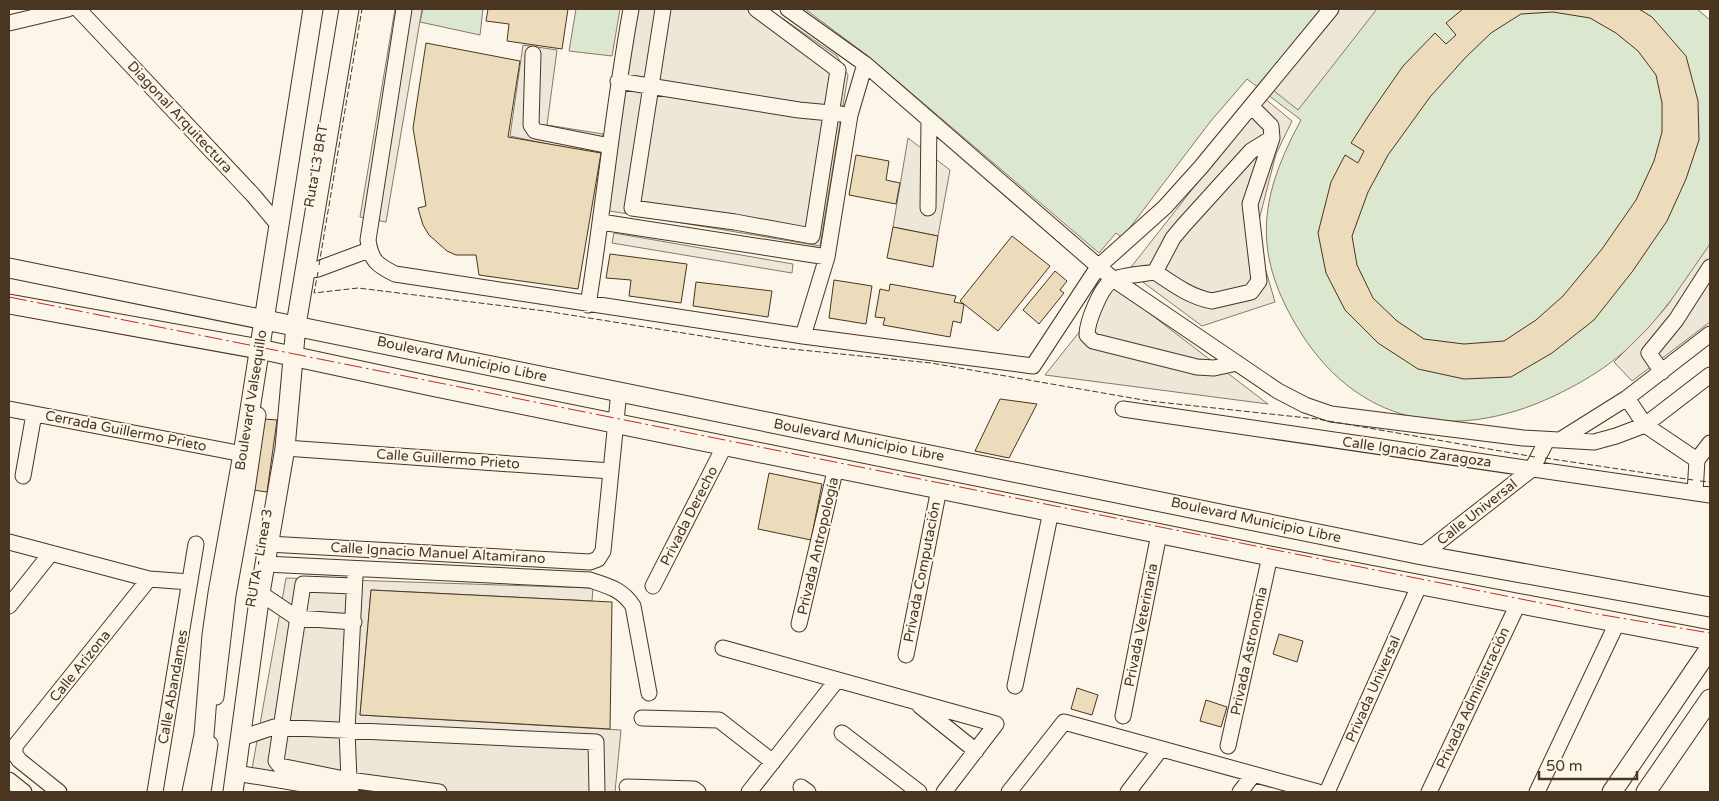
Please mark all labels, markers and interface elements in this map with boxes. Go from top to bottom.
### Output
street label: Diagonal Arquitectura [124,58,236,176]
street label: Ruta L3 BRT [300,123,332,209]
street label: Boulevard Valsequillo [231,328,271,472]
street label: Boulevard Municipio Libre [375,333,549,385]
street label: Cerrada Guillermo Prieto [44,407,208,455]
street label: Boulevard Municipio Libre [772,415,946,465]
street label: Calle Ignacio Zaragoza [1341,433,1493,471]
street label: Calle Guillermo Prieto [376,446,520,472]
street label: Privada Derecho [657,463,721,569]
street label: Privada Antropología [794,475,842,617]
street label: Calle Universal [1433,475,1521,549]
street label: Boulevard Municipio Libre [1169,494,1343,546]
street label: Privada Computación [900,500,944,644]
street label: RUTA - Línea 3 [242,507,276,609]
street label: Calle Ignacio Manuel Altamirano [330,539,546,567]
street label: Privada Veterinaria [1121,562,1161,688]
street label: Privada Astronomía [1227,585,1271,717]
street label: Privada Administración [1433,624,1513,772]
street label: Calle Arizona [46,627,114,705]
street label: Calle Abandames [155,628,191,746]
street label: Privada Universal [1342,633,1404,745]
scale bar [1539,748,1636,780]
text: 50 m [1546,757,1583,775]

